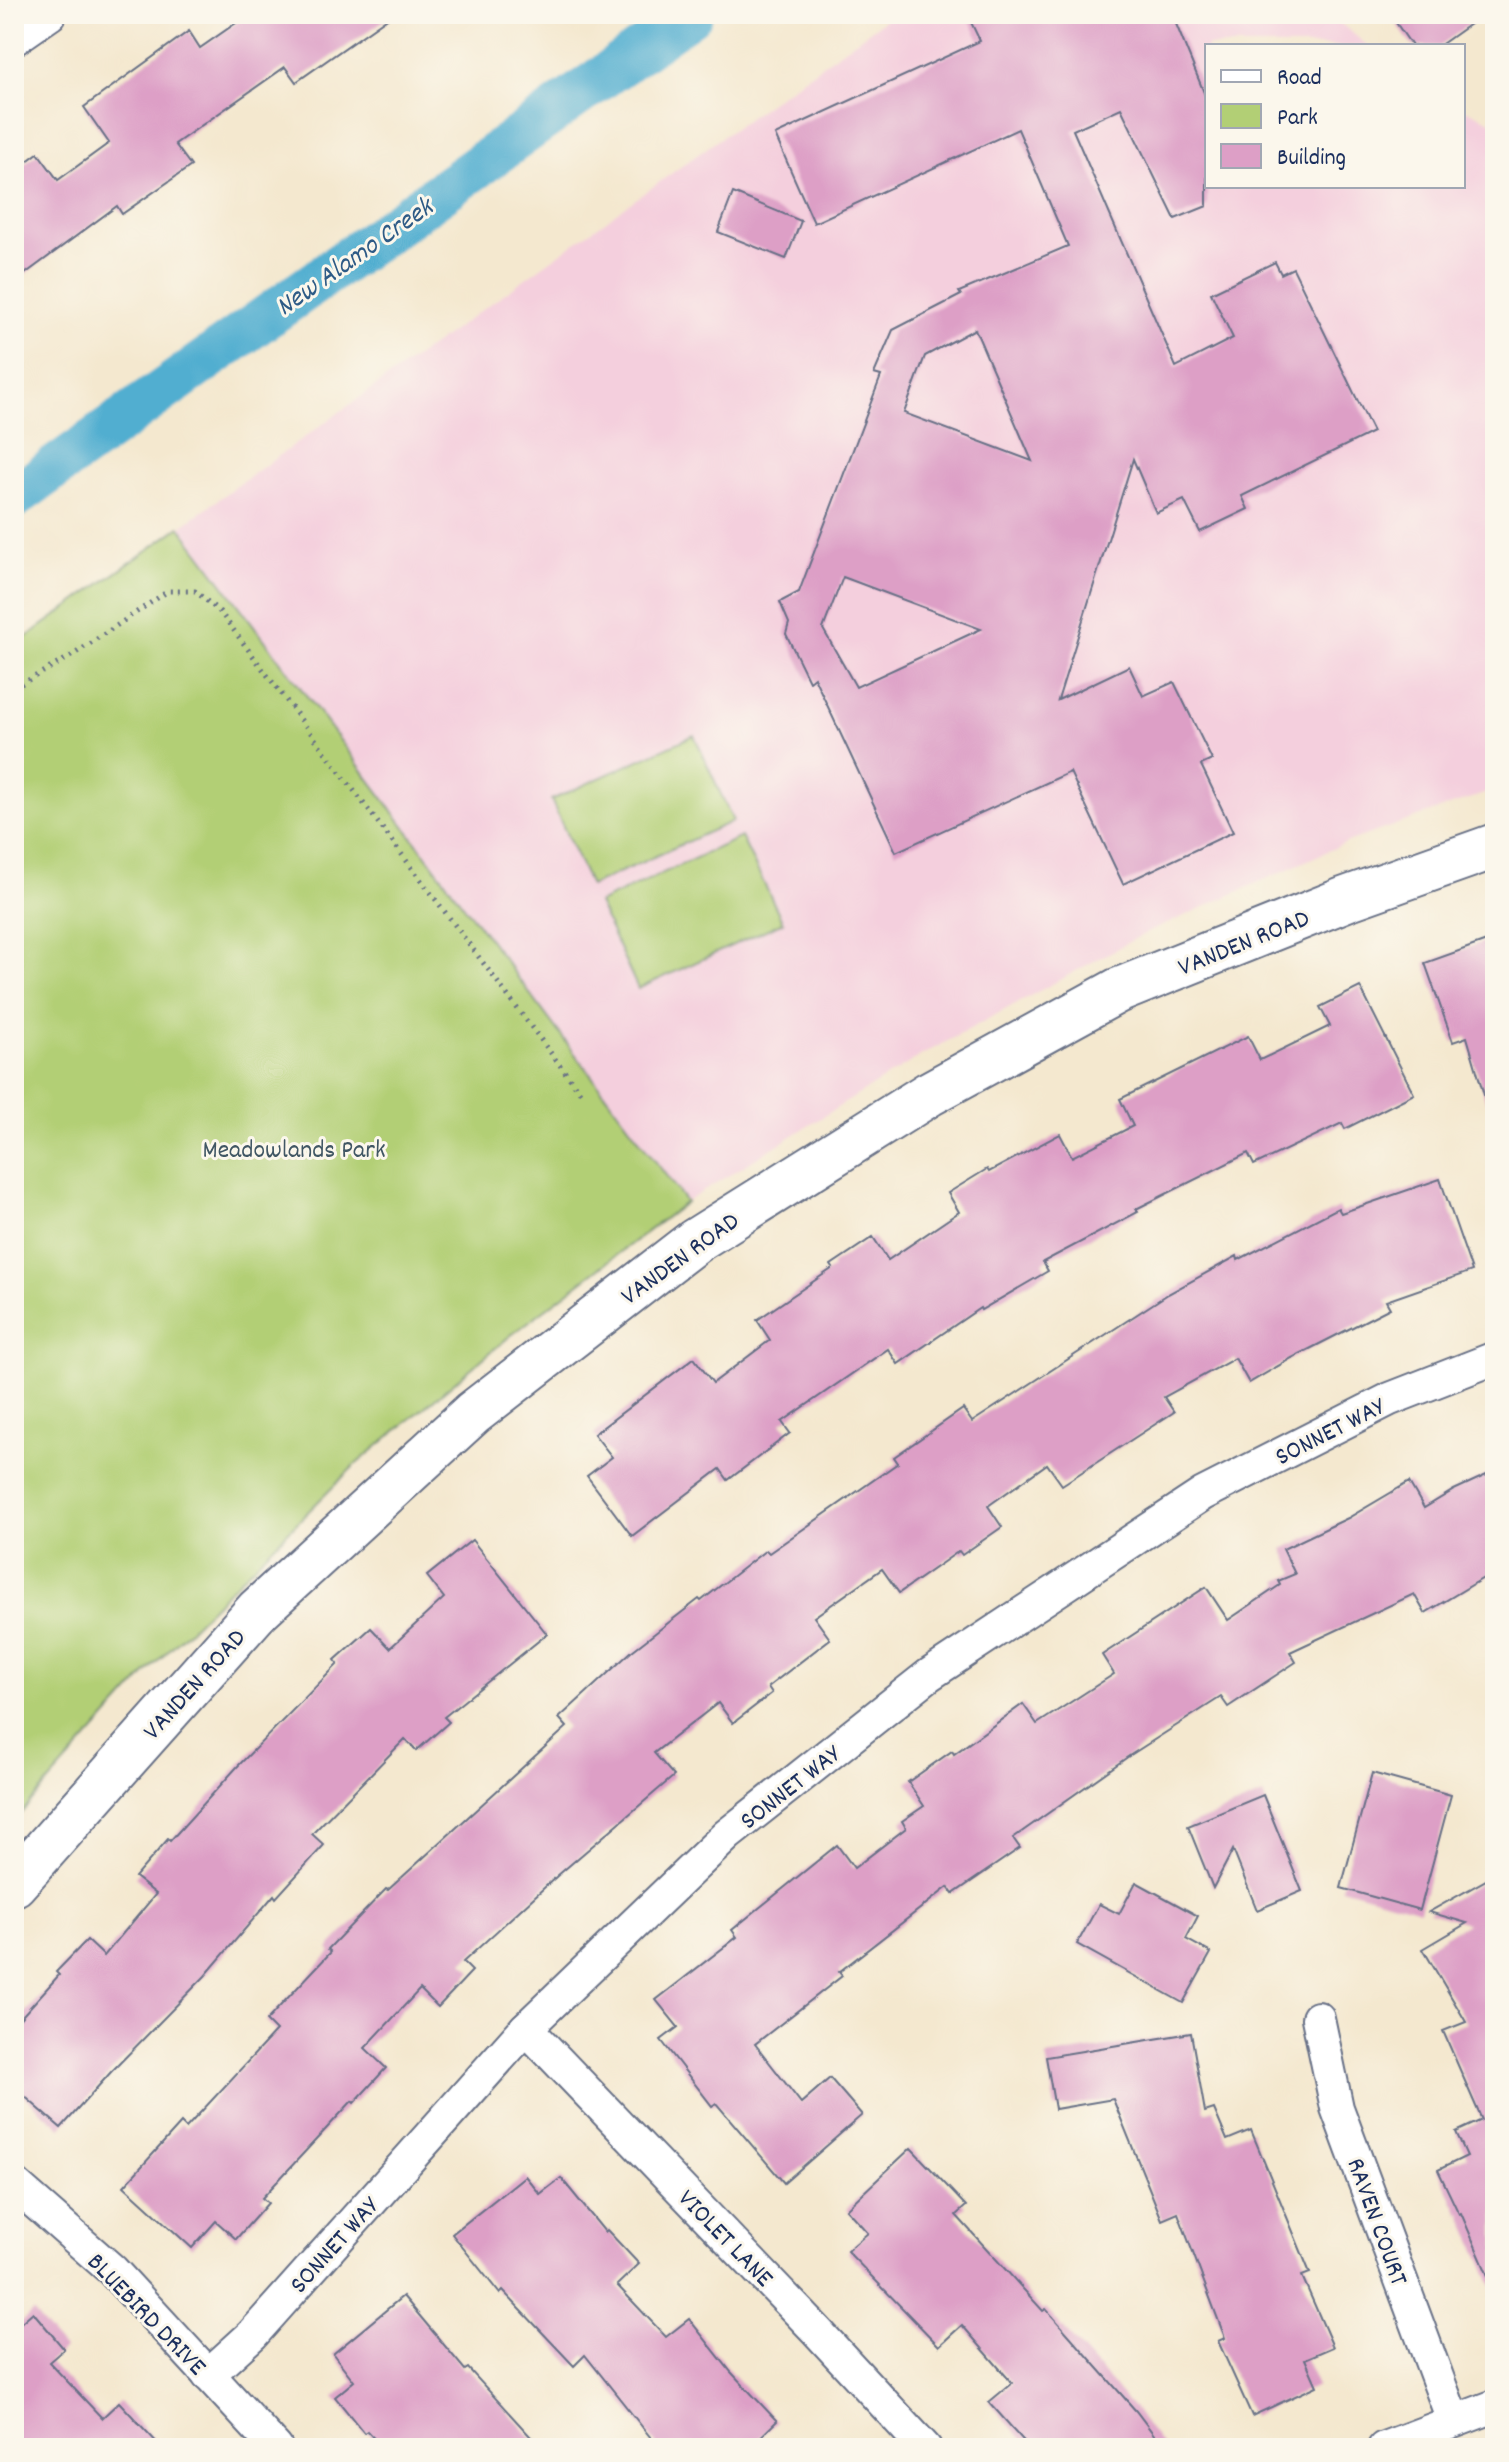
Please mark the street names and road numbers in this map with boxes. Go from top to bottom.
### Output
street label: VANDEN ROAD [1173,901,1316,987]
street label: VANDEN ROAD [614,1204,748,1316]
street label: SONNET WAY [1269,1389,1393,1477]
street label: VANDEN ROAD [135,1621,256,1749]
street label: SONNET WAY [733,1737,851,1840]
street label: RAVEN COURT [1336,2153,1416,2292]
street label: VIOLET LANE [668,2182,781,2297]
street label: SONNET WAY [282,2189,390,2303]
street label: BLUEBIRD DRIVE [77,2246,214,2385]

